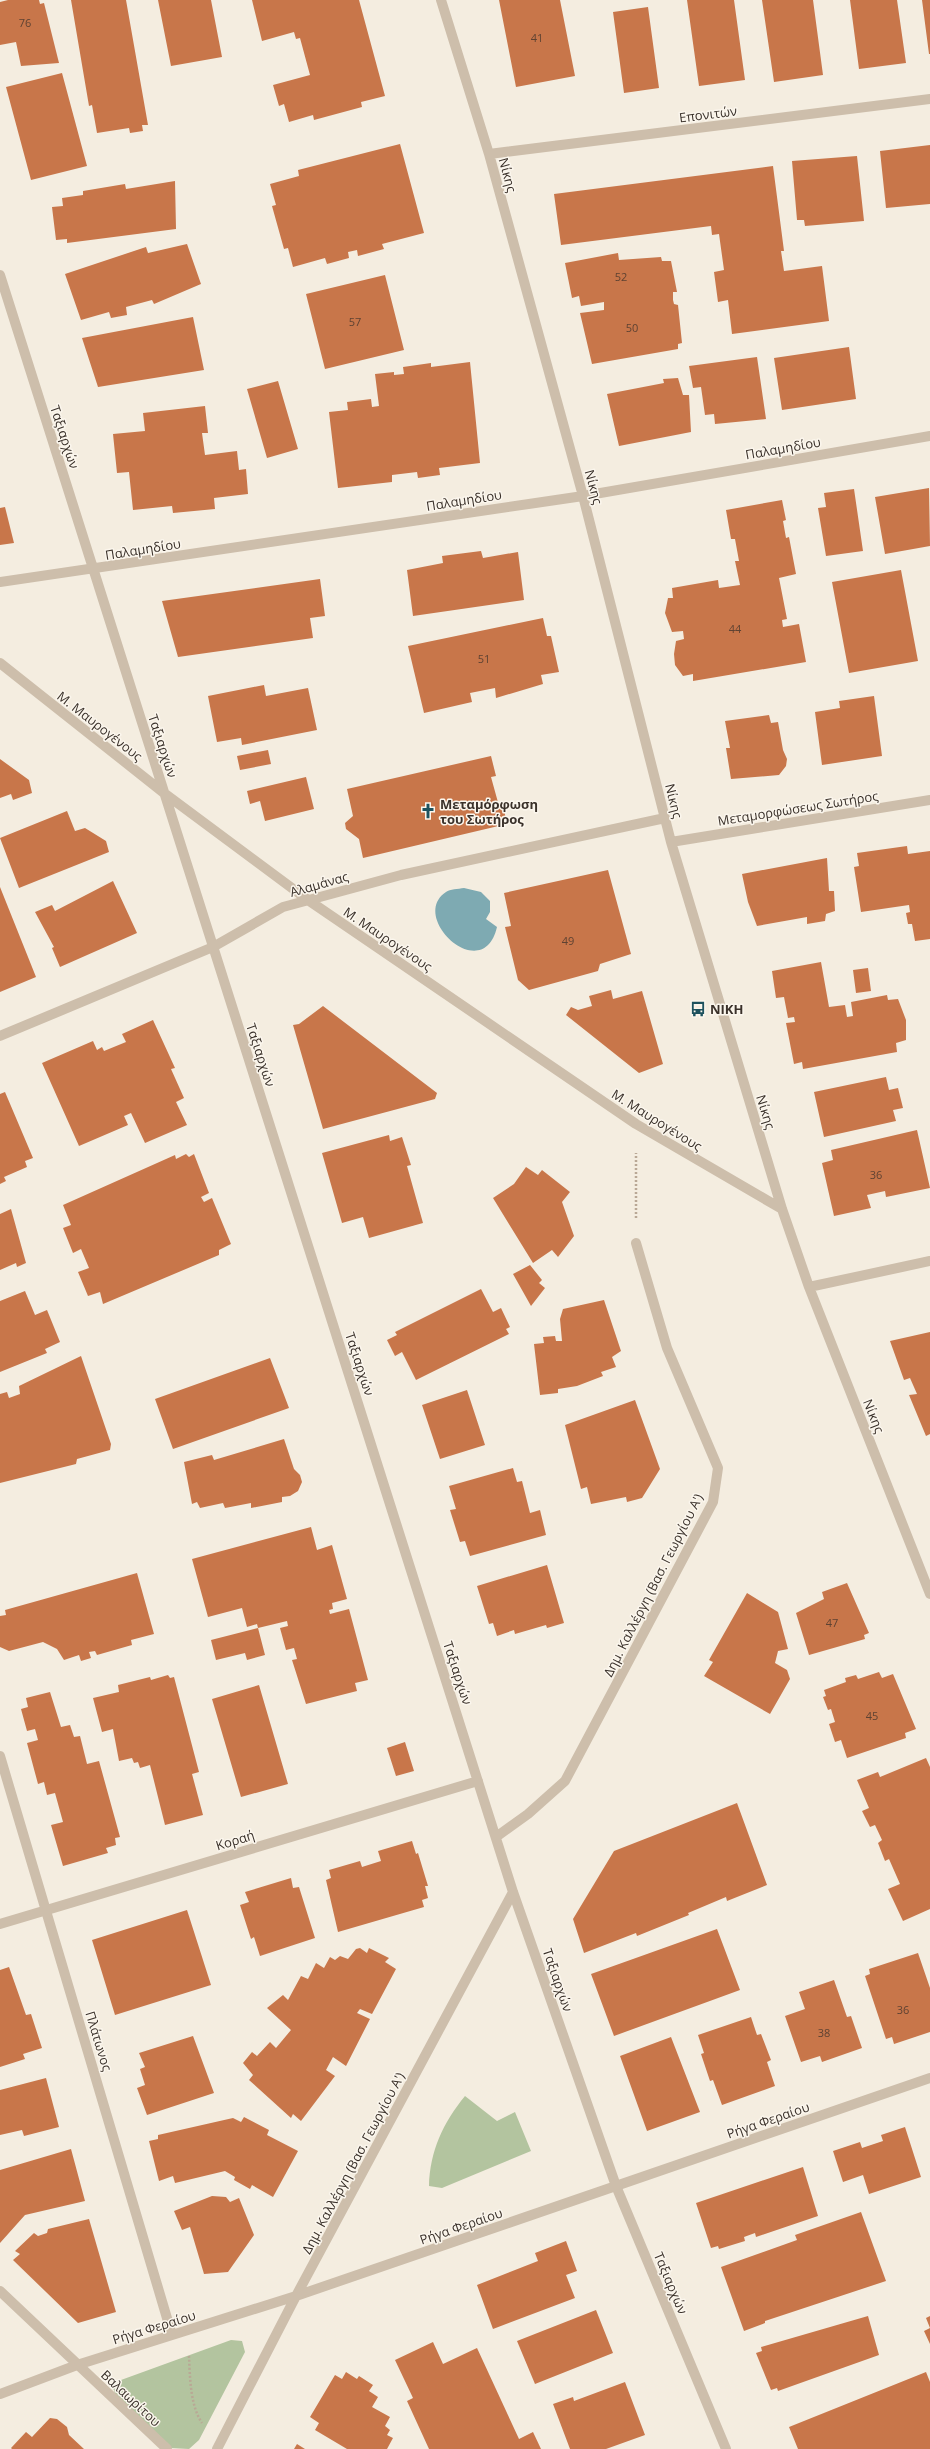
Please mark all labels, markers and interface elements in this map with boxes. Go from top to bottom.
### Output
house number: 76 [19,15,31,30]
house number: 41 [531,30,543,45]
street label: Επονιτών [678,102,738,126]
street label: Νίκης [495,156,521,194]
house number: 52 [615,269,627,284]
house number: 57 [349,314,361,329]
house number: 50 [626,320,638,335]
street label: Ταξιαρχών [46,403,84,471]
street label: Παλαμηδίου [744,433,822,463]
street label: Νίκης [581,468,607,506]
street label: Παλαμηδίου [425,485,503,515]
street label: Παλαμηδίου [104,534,182,564]
house number: 44 [729,621,742,636]
house number: 51 [478,651,490,666]
street label: Μ. Μαυρογένους [54,687,146,765]
street label: Ταξιαρχών [144,712,182,780]
street label: Νίκης [661,782,687,820]
street label: Μεταμορφώσεως Σωτήρος [716,786,880,830]
place label: Μεταμόρφωση του Σωτήρος [440,795,538,828]
church icon: Μεταμόρφωση του Σωτήρος [419,802,437,820]
street label: Αλαμάνας [288,867,350,901]
street label: Μ. Μαυρογένους [340,903,436,975]
house number: 49 [562,933,574,948]
bus stop icon: ΝΙΚΗ [689,1000,707,1018]
place label: ΝΙΚΗ [710,1000,743,1018]
street label: Ταξιαρχών [242,1021,280,1089]
street label: Μ. Μαυρογένους [608,1085,706,1155]
street label: Νίκης [752,1092,780,1132]
house number: 36 [870,1167,882,1182]
street label: Ταξιαρχών [341,1330,379,1398]
street label: Νίκης [859,1396,889,1436]
street label: Δημ. Καλλέργη (Βασ. Γεωργίου Α') [599,1490,707,1680]
house number: 47 [826,1615,838,1630]
street label: Ταξιαρχών [439,1639,477,1707]
house number: 45 [866,1708,878,1723]
street label: Κοραή [213,1826,257,1854]
street label: Ταξιαρχών [539,1946,577,2014]
house number: 36 [897,2002,909,2017]
street label: Πλάτωνος [81,2009,117,2073]
house number: 38 [818,2025,830,2040]
street label: Δημ. Καλλέργη (Βασ. Γεωργίου Α') [297,2069,409,2257]
street label: Ρήγα Φεραίου [724,2097,812,2143]
street label: Ρήγα Φεραίου [417,2203,505,2249]
street label: Ταξιαρχών [650,2249,692,2317]
street label: Ρήγα Φεραίου [110,2306,198,2348]
street label: Βαλαωρίτου [97,2366,165,2430]

